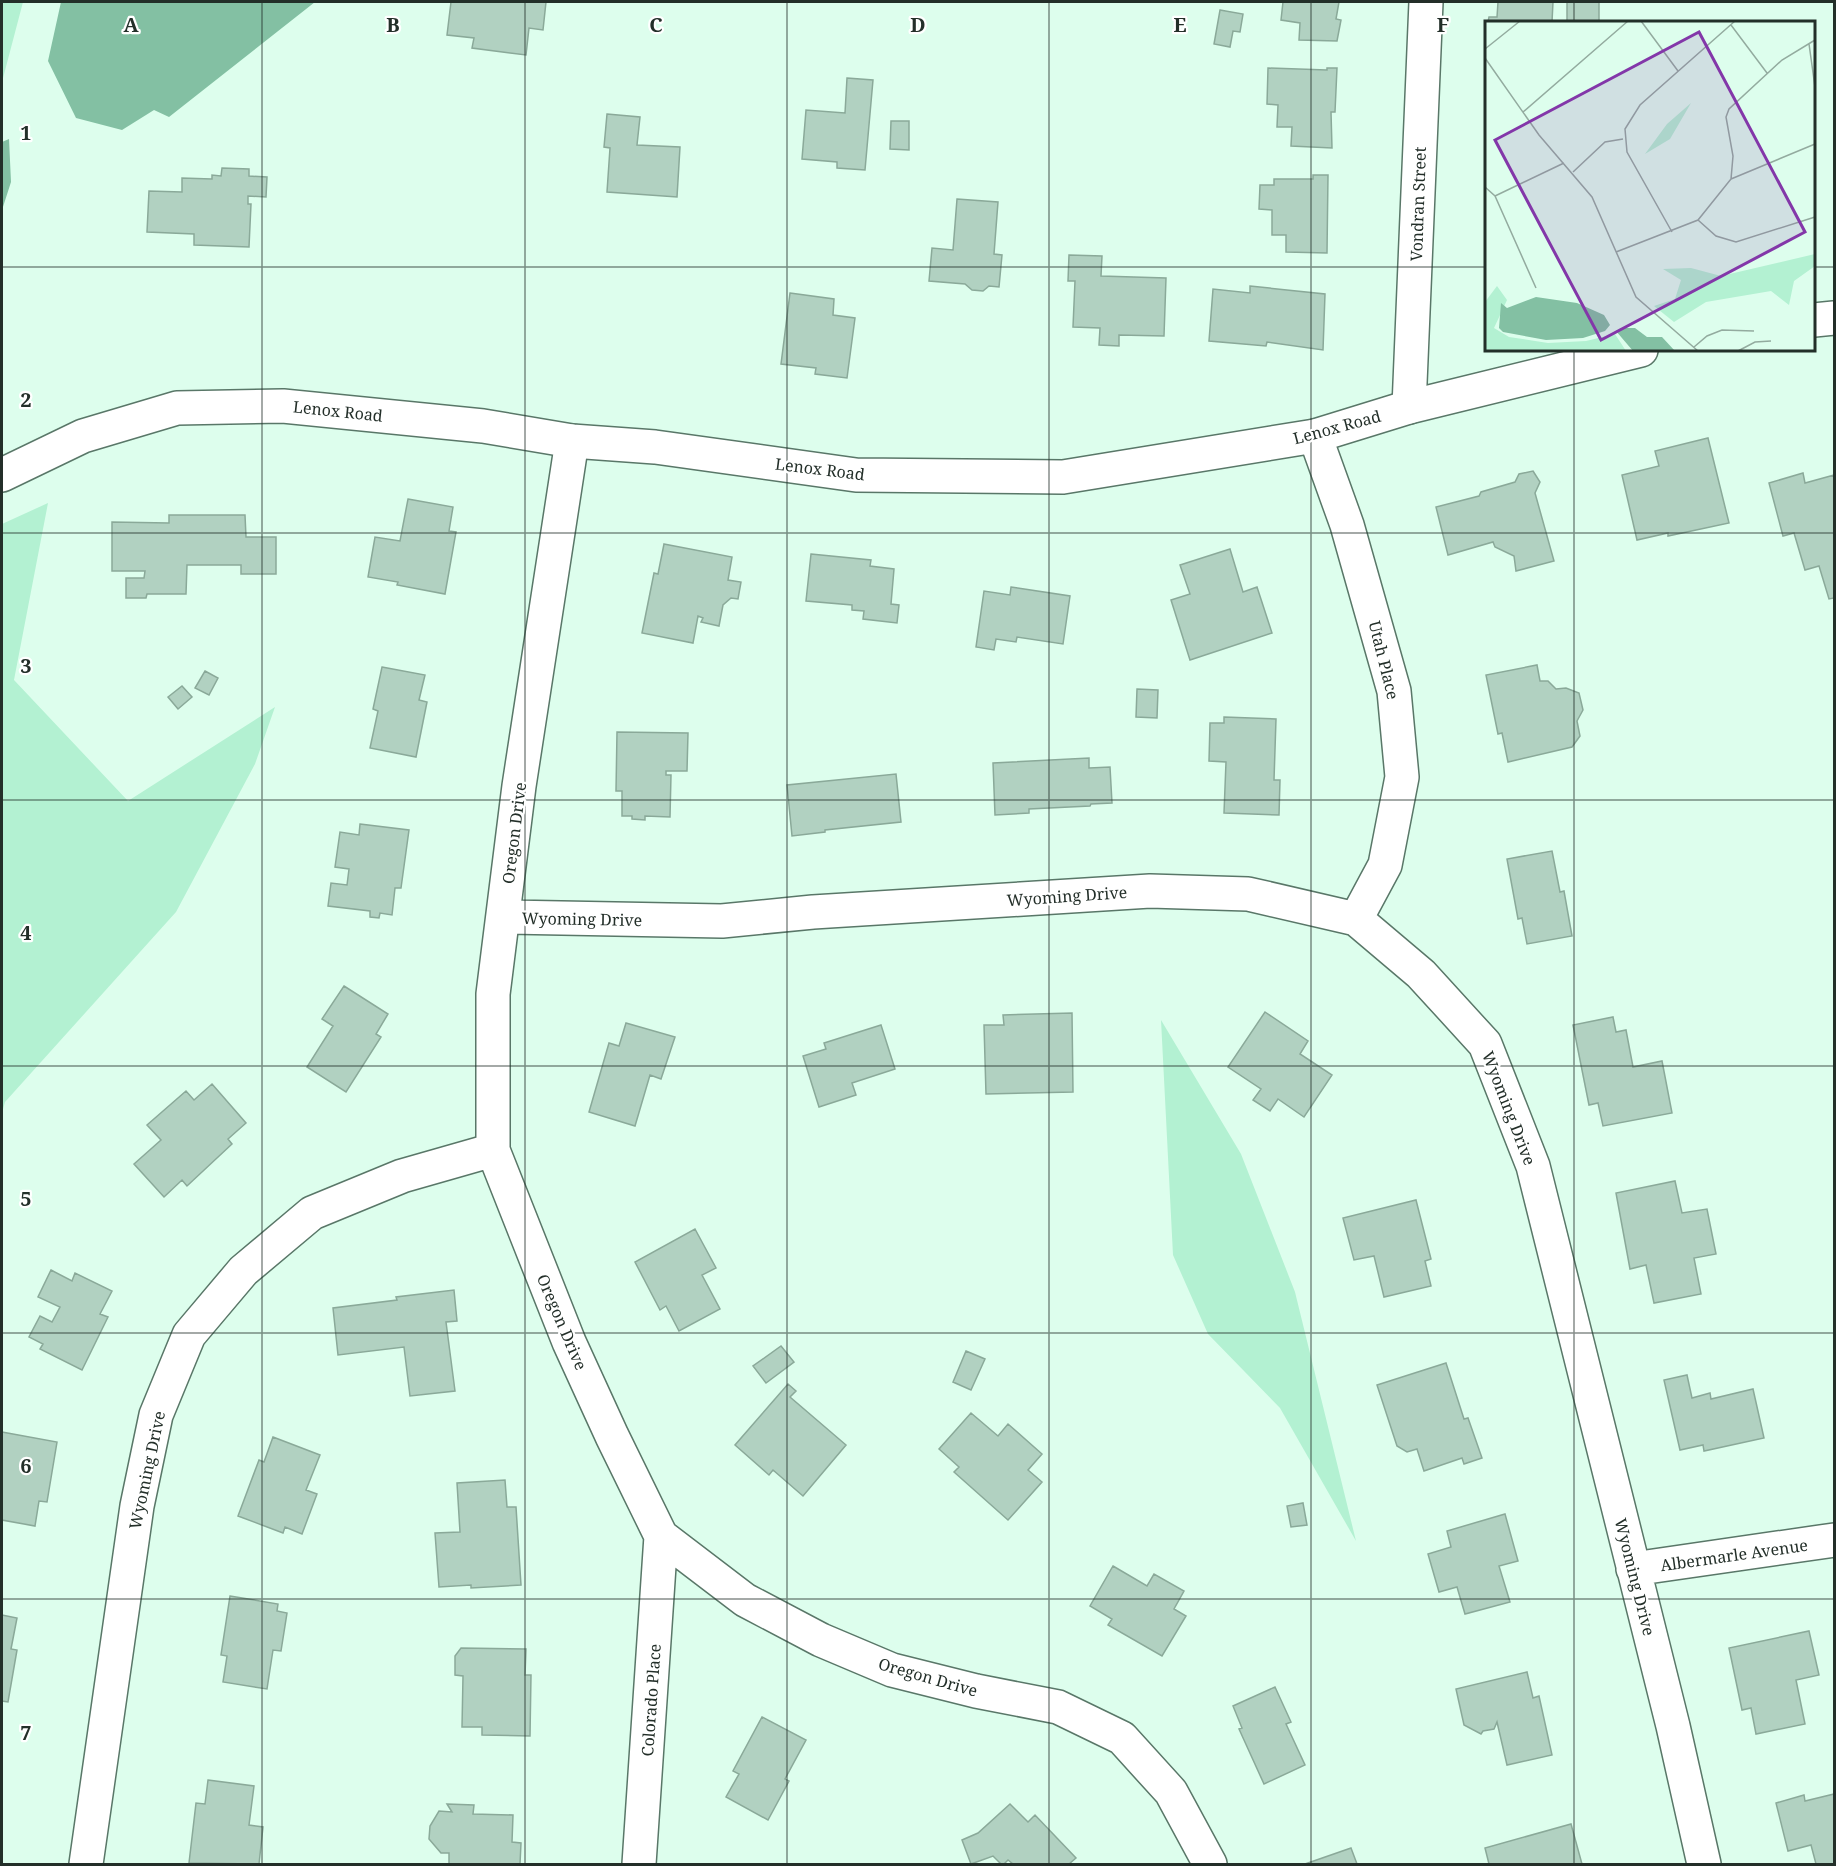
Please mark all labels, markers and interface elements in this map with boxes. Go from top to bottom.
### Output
text: A [123,11,139,38]
text: B [386,11,400,38]
text: C [649,11,663,38]
text: D [910,11,926,38]
text: E [1173,11,1187,38]
text: F [1437,11,1449,38]
inset map [1485,21,1815,351]
text: 1 [20,119,32,146]
street label: Vondran Street [1405,146,1431,262]
text: 2 [20,386,32,413]
street label: Lenox Road [292,395,384,427]
street label: Lenox Road [1291,405,1384,449]
street label: Lenox Road [774,453,866,485]
street label: Utah Place [1364,618,1404,702]
text: 3 [20,652,32,679]
street label: Oregon Drive [497,781,531,885]
street label: Wyoming Drive [1006,881,1128,911]
street label: Wyoming Drive [522,907,642,931]
text: 4 [20,919,32,946]
street label: Wyoming Drive [1477,1048,1541,1168]
text: 5 [20,1185,32,1212]
street label: Oregon Drive [532,1271,592,1373]
street label: Wyoming Drive [124,1409,170,1531]
text: 6 [20,1452,32,1479]
street label: Wyoming Drive [1610,1516,1660,1638]
street label: Albermarle Avenue [1659,1534,1809,1576]
street label: Colorado Place [636,1643,666,1757]
street label: Oregon Drive [876,1652,980,1702]
text: 7 [20,1719,32,1746]

